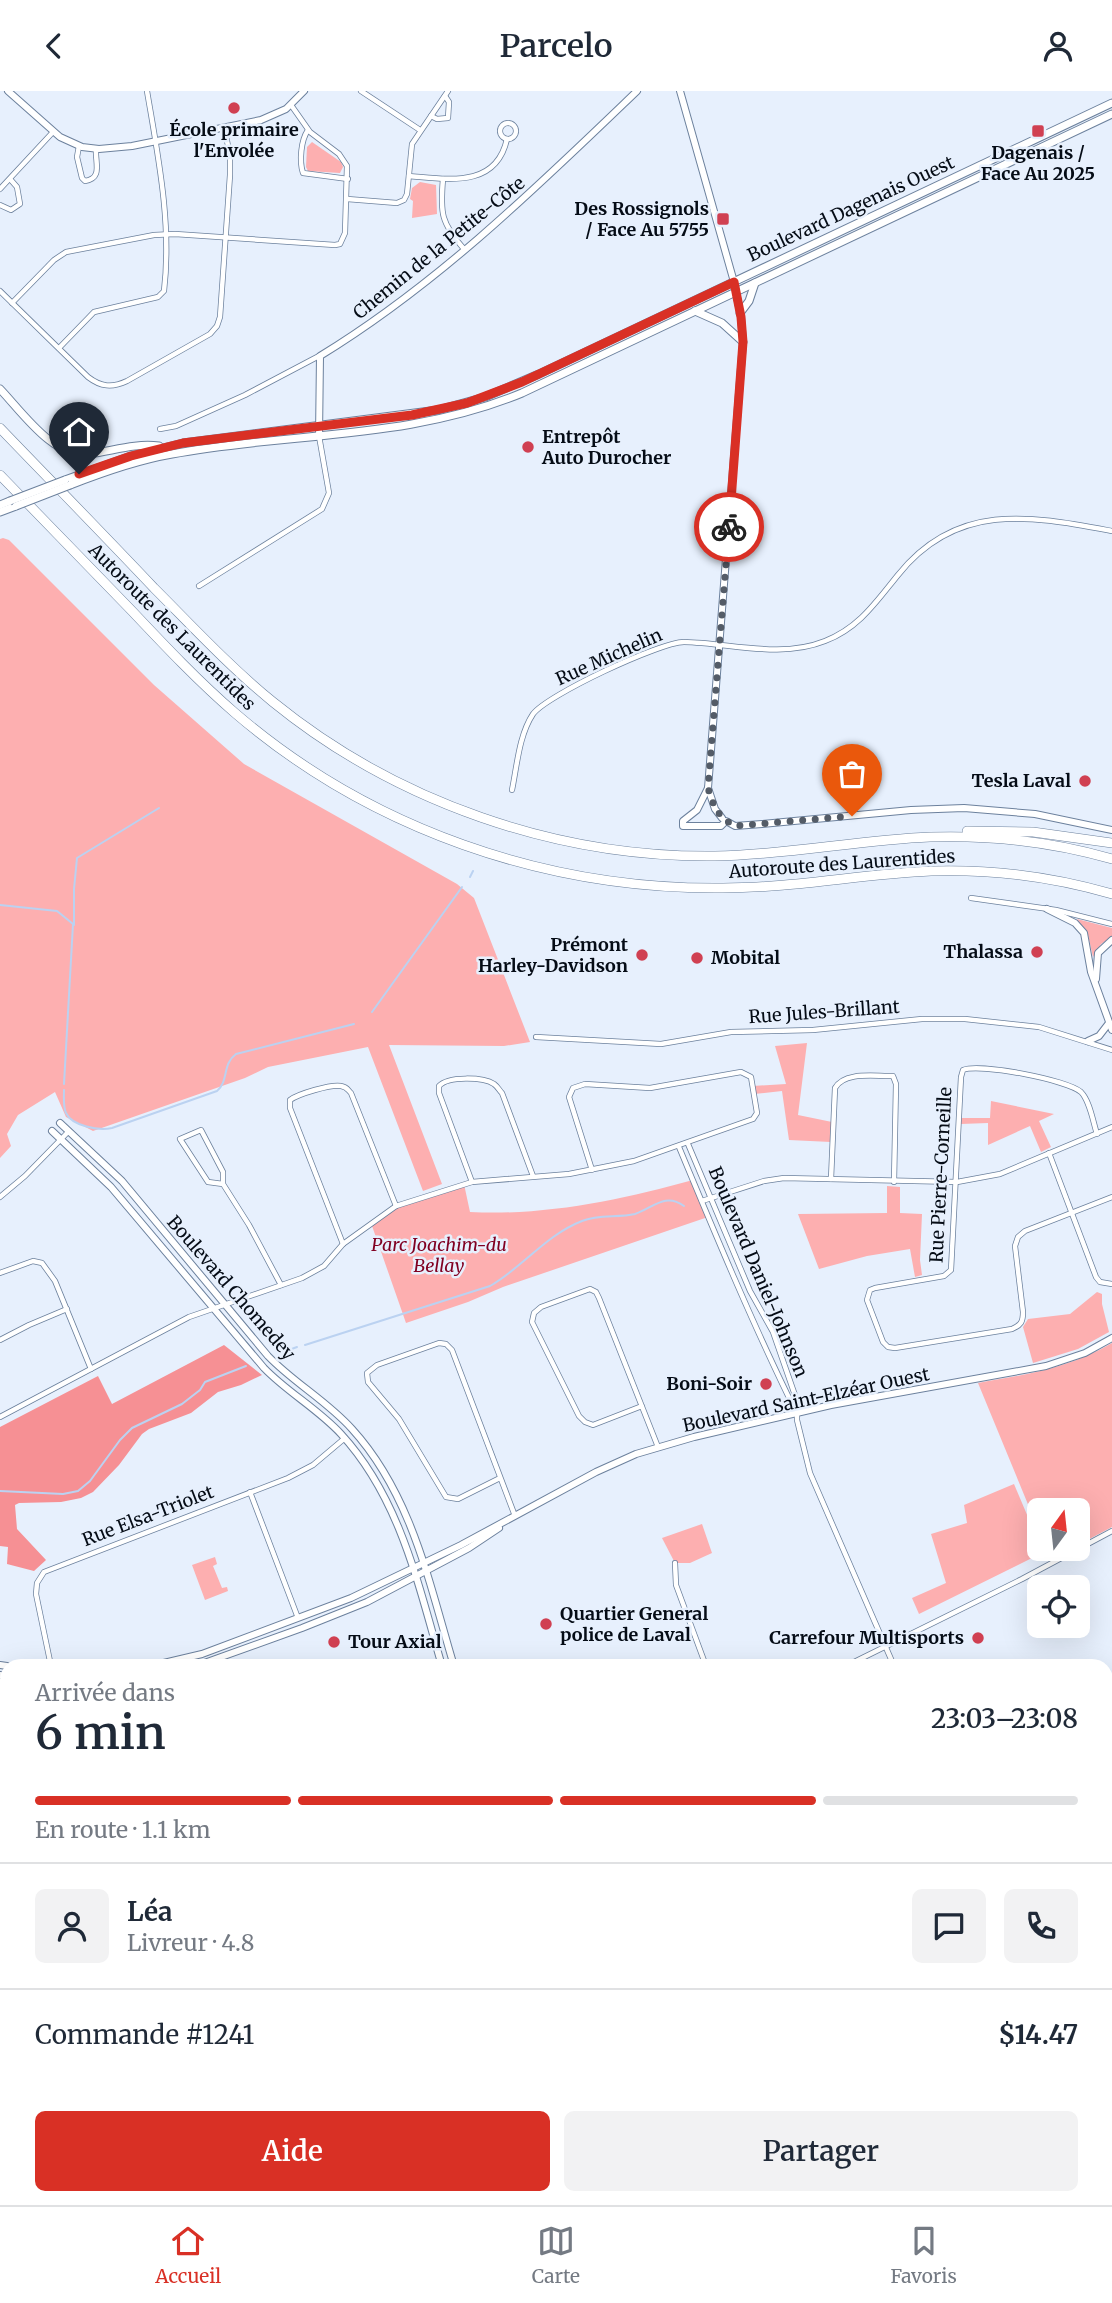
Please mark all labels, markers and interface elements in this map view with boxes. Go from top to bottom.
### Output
text: Parcelo [499,26,613,66]
icon: back [35,27,73,65]
icon: person [1039,27,1077,65]
marker: École primaire l'Envolée [226,100,242,116]
place label: École primaire l'Envolée [169,118,299,162]
marker: Dagenais / Face Au 2025 [1030,123,1046,139]
place label: Dagenais / Face Au 2025 [981,141,1095,185]
street label: Boulevard Dagenais Ouest [744,150,958,267]
street label: Chemin de la Petite-Côte [348,171,529,324]
place label: Des Rossignols / Face Au 5755 [574,197,709,241]
marker: Des Rossignols / Face Au 5755 [715,211,731,227]
pin [49,402,109,474]
icon: home [60,413,98,451]
place label: Entrepôt Auto Durocher [541,425,671,469]
marker: Entrepôt Auto Durocher [520,439,536,455]
courier [694,492,764,562]
icon: bike [710,508,748,546]
street label: Autoroute des Laurentides [83,538,261,715]
street label: Rue Michelin [552,623,666,690]
pin [822,744,882,816]
icon: bag [833,755,871,793]
place label: Tesla Laval [971,769,1071,792]
marker: Tesla Laval [1077,773,1093,789]
street label: Autoroute des Laurentides [727,844,956,883]
place label: Prémont Harley-Davidson [478,933,629,977]
place label: Thalassa [943,940,1023,963]
marker: Thalassa [1029,944,1045,960]
place label: Mobital [711,946,780,969]
marker: Prémont Harley-Davidson [634,947,650,963]
marker: Mobital [689,950,705,966]
street label: Rue Jules-Brillant [748,995,900,1028]
street label: Rue Pierre-Corneille [924,1086,957,1264]
street label: Boulevard Daniel-Johnson [704,1163,813,1381]
street label: Boulevard Chomedey [162,1211,301,1365]
park label: Parc Joachim-du Bellay [371,1233,507,1277]
street label: Boulevard Saint-Elzéar Ouest [680,1362,931,1437]
place label: Boni-Soir [666,1372,752,1395]
marker: Boni-Soir [758,1376,774,1392]
street label: Rue Elsa-Triolet [79,1480,217,1551]
north arrow [1027,1498,1090,1561]
map controls [1027,1498,1090,1638]
button: locate [1027,1575,1090,1638]
place label: Quartier General police de Laval [560,1602,708,1646]
marker: Quartier General police de Laval [538,1616,554,1632]
place label: Carrefour Multisports [769,1626,964,1649]
place label: Tour Axial [348,1630,442,1653]
marker: Carrefour Multisports [970,1630,986,1646]
marker: Tour Axial [326,1634,342,1650]
text: Arrivée dans [35,1678,175,1707]
text: 23:03–23:08 [931,1702,1078,1735]
text: 6 min [35,1704,166,1762]
text: En route · 1.1 km [35,1815,211,1844]
button: person [35,1889,109,1963]
button: chat [912,1889,986,1963]
button: phone [1004,1889,1078,1963]
text: Léa [127,1895,172,1928]
text: Livreur · 4.8 [127,1928,255,1957]
text: Commande #1241 [35,2018,254,2051]
text: $14.47 [998,2018,1078,2051]
button: Aide [35,2111,550,2191]
button: Partager [564,2111,1078,2191]
tab: Accueil [155,2222,221,2288]
tab: Carte [532,2222,580,2288]
tab: Favoris [890,2222,957,2288]

